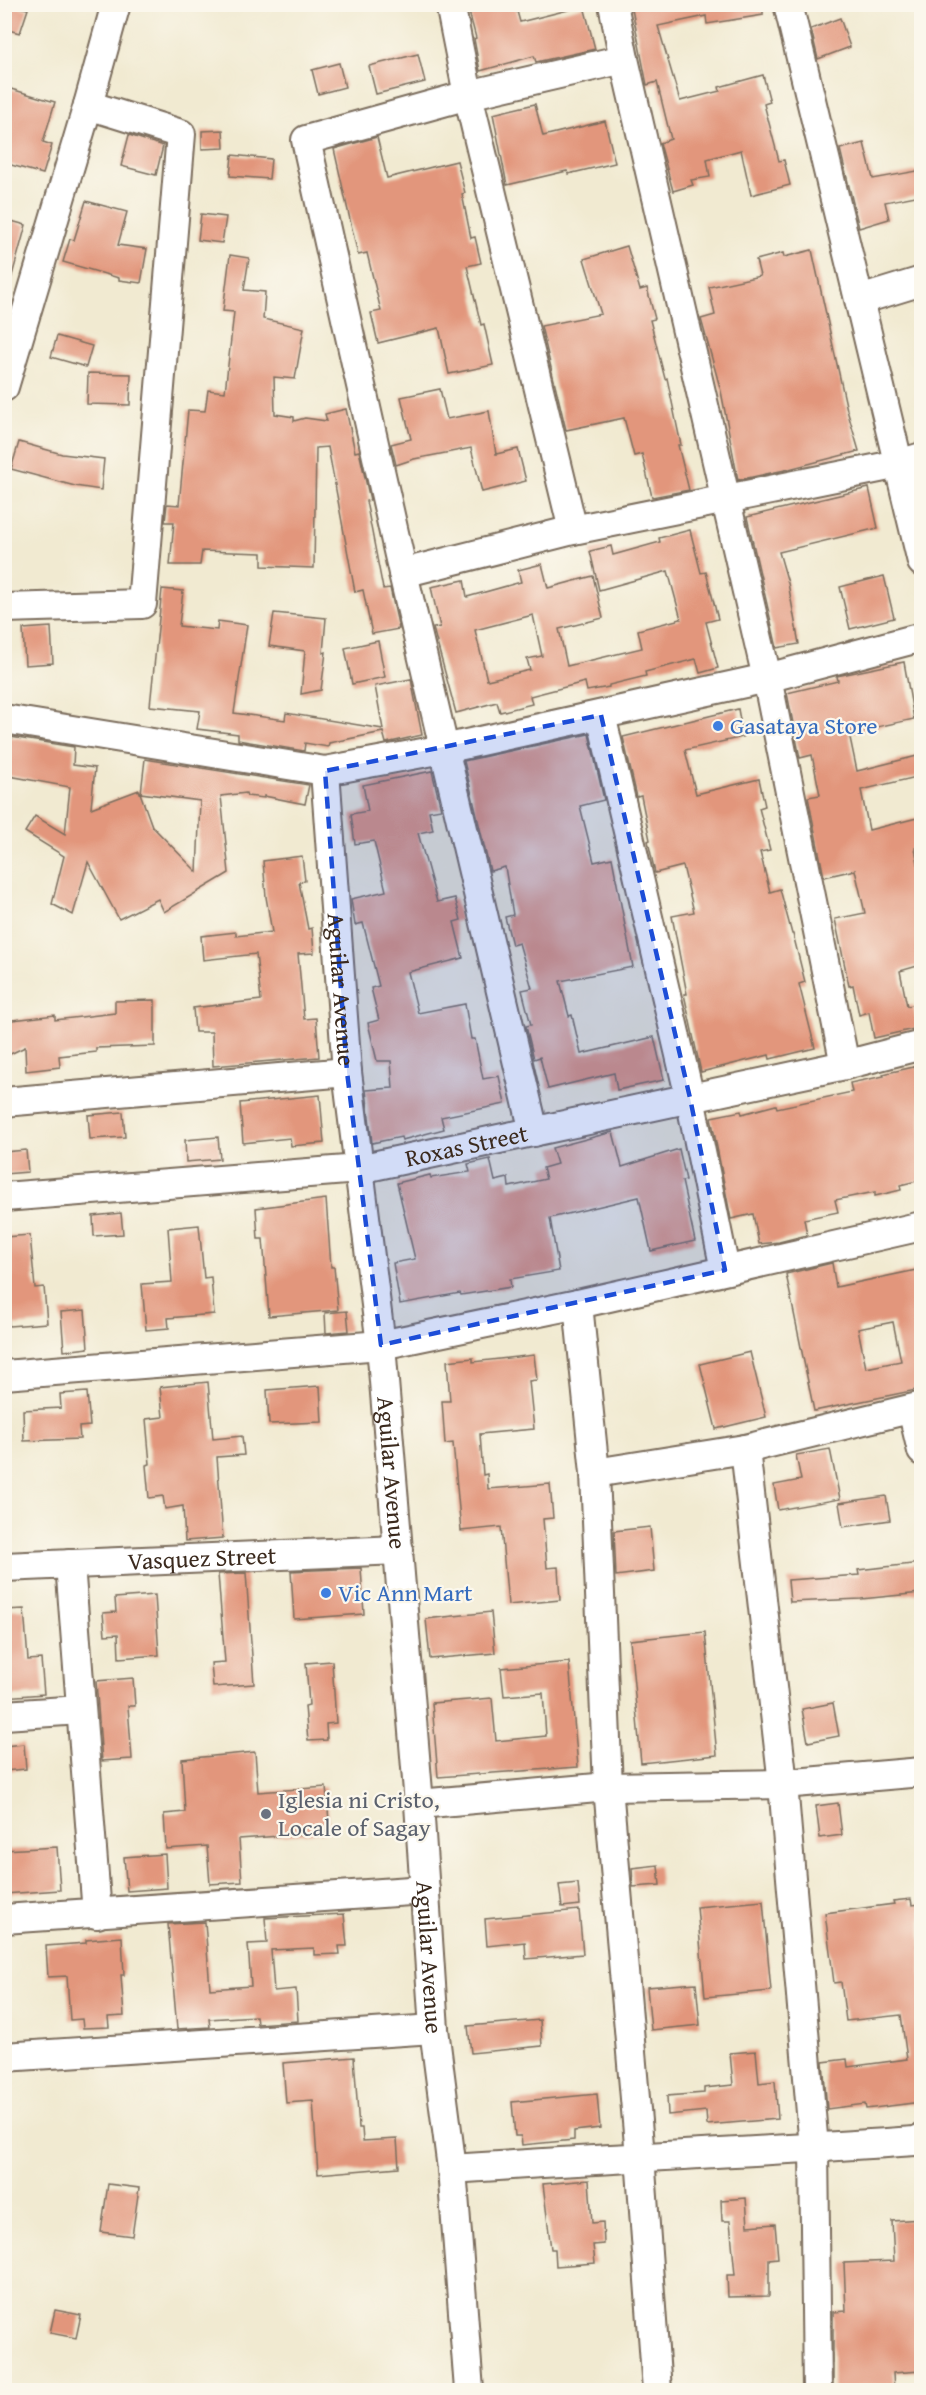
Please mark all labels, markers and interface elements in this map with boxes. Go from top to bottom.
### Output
place label: Gasataya Store [730,708,878,743]
marker: Gasataya Store [711,719,725,733]
street label: Aguilar Avenue [318,912,365,1067]
street label: Roxas Street [402,1115,532,1176]
street label: Aguilar Avenue [368,1395,416,1550]
street label: Vasquez Street [127,1537,277,1579]
place label: Vic Ann Mart [338,1575,473,1610]
marker: Vic Ann Mart [319,1586,333,1600]
place label: Iglesia ni Cristo, Locale of Sagay [278,1782,439,1845]
marker: Iglesia ni Cristo, Locale of Sagay [259,1807,273,1821]
street label: Aguilar Avenue [407,1879,452,2035]

